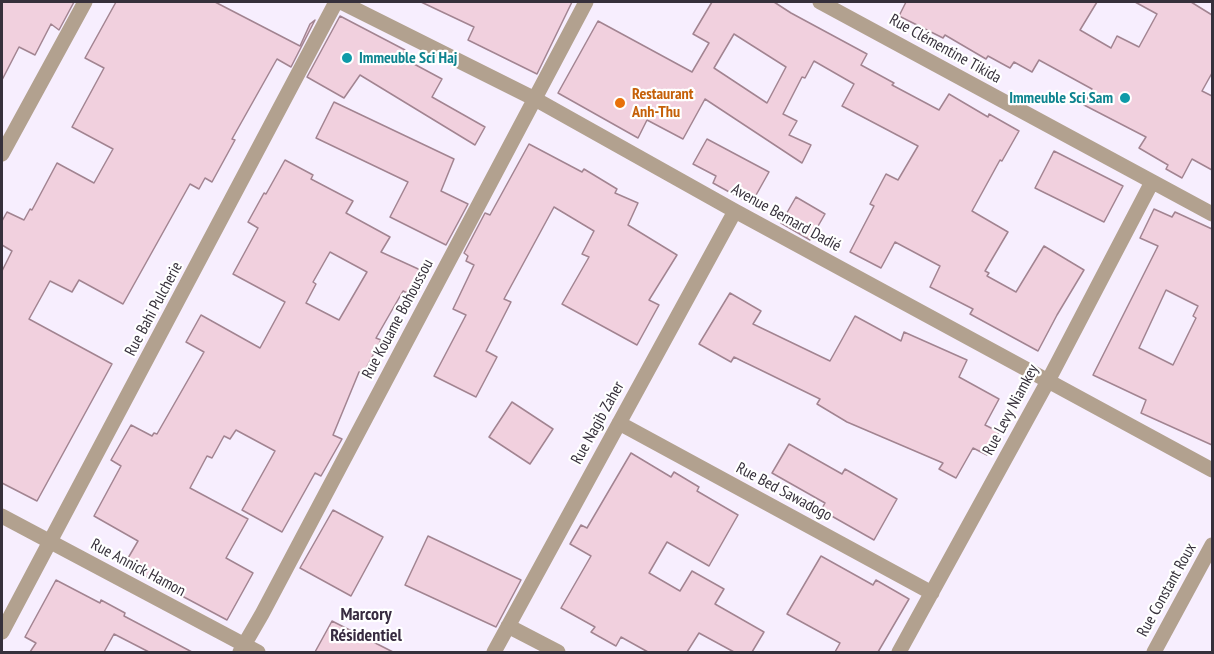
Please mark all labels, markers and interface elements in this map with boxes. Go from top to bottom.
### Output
street label: Rue Clémentine Tikida [886,10,1004,88]
place label: Immeuble Sci Haj [359,48,457,68]
marker: Immeuble Sci Haj [340,51,354,65]
place label: Restaurant Anh-Thu [632,84,693,122]
place label: Immeuble Sci Sam [1009,88,1113,108]
marker: Immeuble Sci Sam [1118,91,1132,105]
marker: Restaurant Anh-Thu [613,96,627,110]
street label: Avenue Bernard Dadié [728,180,844,256]
street label: Rue Kouame Bohoussou [358,256,438,382]
street label: Rue Bahi Pulcherie [121,259,187,359]
street label: Rue Levy Niamkey [979,361,1043,459]
street label: Rue Nagib Zaher [567,378,629,468]
street label: Rue Bed Sawadogo [733,459,835,525]
street label: Rue Annick Hamon [87,535,189,601]
street label: Rue Constant Roux [1133,540,1201,640]
district label: Marcory Résidentiel [330,604,402,646]

